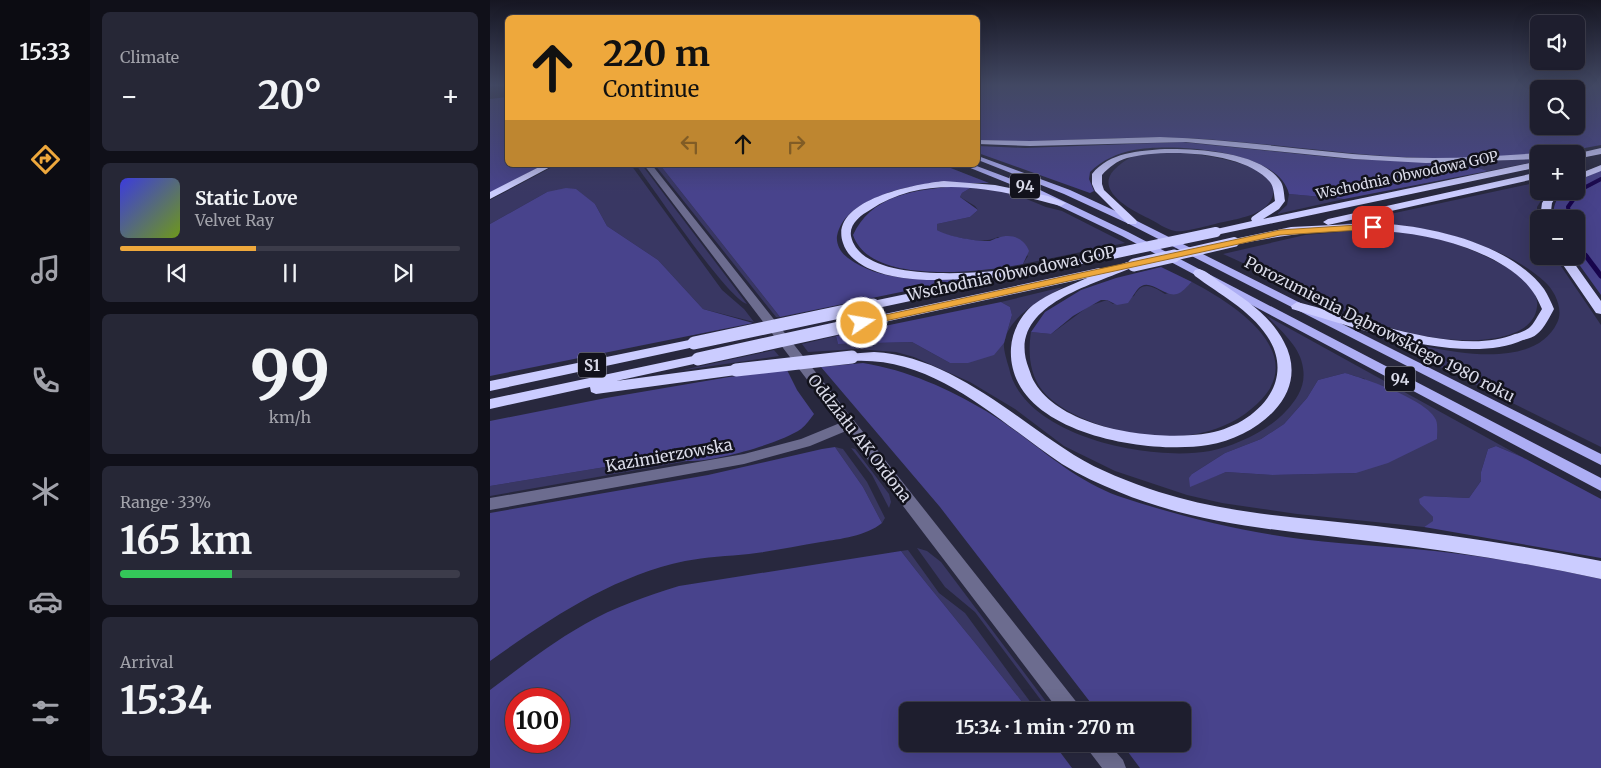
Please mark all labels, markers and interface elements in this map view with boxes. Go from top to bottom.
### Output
map controls [1530,15,1585,265]
button: sound [1530,15,1585,70]
text: 220 m [603,32,710,76]
icon: ahead [520,35,585,100]
text: 15:33 [19,38,71,66]
text: Climate [120,47,179,67]
text: 20° [258,72,322,119]
text: Continue [603,75,699,103]
text: − [120,78,139,114]
text: + [441,78,460,114]
button: search [1530,80,1585,135]
icon: left [676,130,704,158]
icon: ahead [729,130,757,158]
icon: right [782,130,810,158]
icon: directions [28,142,63,177]
button: + [1530,145,1585,200]
street label: Wschodnia Obwodowa GOP [1313,147,1500,203]
road number: 94 [1010,174,1040,198]
text: Static Love [195,186,298,210]
pin [1352,206,1394,248]
text: Velvet Ray [195,210,274,230]
button: − [1530,210,1585,265]
icon: arrive [1359,213,1387,241]
street label: Wschodnia Obwodowa GOP [904,241,1117,305]
icon: music [28,252,63,287]
street label: Porozumienia Dąbrowskiego 1980 roku [1241,252,1519,406]
icon: previous [163,259,191,287]
icon: pause [276,259,304,287]
icon: next [389,259,417,287]
position arrow [835,296,887,348]
text: 99 [250,333,330,415]
road number: S1 [578,352,606,378]
icon: phone [28,363,63,398]
road number: 94 [1385,366,1415,392]
street label: Oddziału AK Ordona [804,370,916,506]
text: km/h [269,407,311,427]
street label: Kazimierzowska [604,434,734,476]
icon: climate [28,474,63,509]
text: Range · 33% [120,492,211,512]
text: 165 km [120,517,252,564]
icon: car [28,584,63,619]
text: Arrival [120,652,173,672]
text: 15:34 [120,677,212,724]
speed limit sign: 100 [505,688,570,753]
icon: filters [28,695,63,730]
text: 15:34 · 1 min · 270 m [955,715,1135,739]

